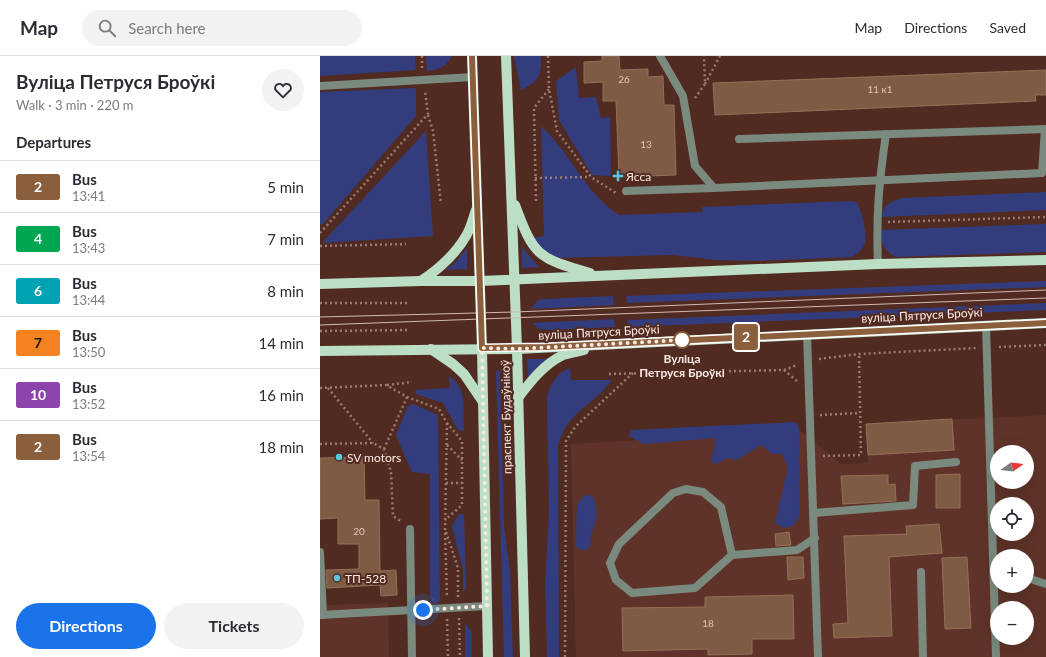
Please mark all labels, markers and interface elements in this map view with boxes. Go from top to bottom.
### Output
search box [82,10,362,46]
text: Map [20,16,58,39]
icon: search [96,17,118,39]
text: Search here [128,19,206,37]
text: Map [855,19,882,36]
text: Directions [904,19,967,36]
text: Saved [989,19,1026,36]
button: heart [262,69,304,111]
text: Вуліца Петруся Броўкі [16,70,215,93]
house number: 26 [618,73,630,85]
house number: 11 к1 [867,83,893,95]
text: Walk · 3 min · 220 m [16,97,134,113]
text: Departures [16,133,91,151]
house number: 13 [640,138,652,150]
place label: Ясса [625,169,651,184]
text: Bus [72,170,97,188]
marker: Ясса [613,171,623,181]
text: 2 [34,178,42,195]
text: 5 min [267,178,304,196]
text: 13:41 [72,188,105,204]
text: Bus [72,222,97,240]
text: 4 [34,230,42,247]
text: 7 min [267,230,304,248]
text: 13:43 [72,240,105,256]
text: Bus [72,274,97,292]
text: 6 [34,282,42,299]
text: 8 min [267,282,304,300]
text: 13:44 [72,292,105,308]
street label: вуліца Пятруся Броўкі [861,304,983,326]
street label: вуліца Пятруся Броўкі [538,321,660,343]
line badge: 2 [733,324,759,350]
text: Bus [72,326,97,344]
text: 2 [742,328,750,345]
marker: Вуліца Петруся Броўкі [673,331,691,349]
text: 7 [34,334,42,351]
text: 14 min [258,334,304,352]
text: 13:50 [72,344,105,360]
place label: Вуліца Петруся Броўкі [639,351,725,380]
street label: праспект Будаўнікоў [497,359,514,474]
text: Bus [72,378,97,396]
text: 10 [30,386,46,403]
text: 16 min [258,386,304,404]
text: 13:52 [72,396,105,412]
text: Bus [72,430,97,448]
text: 2 [34,438,42,455]
text: 18 min [258,438,304,456]
north arrow [990,445,1034,489]
map controls [990,445,1034,645]
text: 13:54 [72,448,105,464]
place label: SV motors [347,450,401,465]
marker: SV motors [334,452,344,462]
button: locate [990,497,1034,541]
house number: 20 [353,525,365,537]
button: + [990,549,1034,593]
place label: ТП-528 [345,571,386,586]
marker: ТП-528 [332,573,342,583]
your location [413,600,433,620]
button: − [990,601,1034,645]
button: Directions [16,603,156,649]
button: Tickets [164,603,304,649]
house number: 18 [702,617,714,629]

